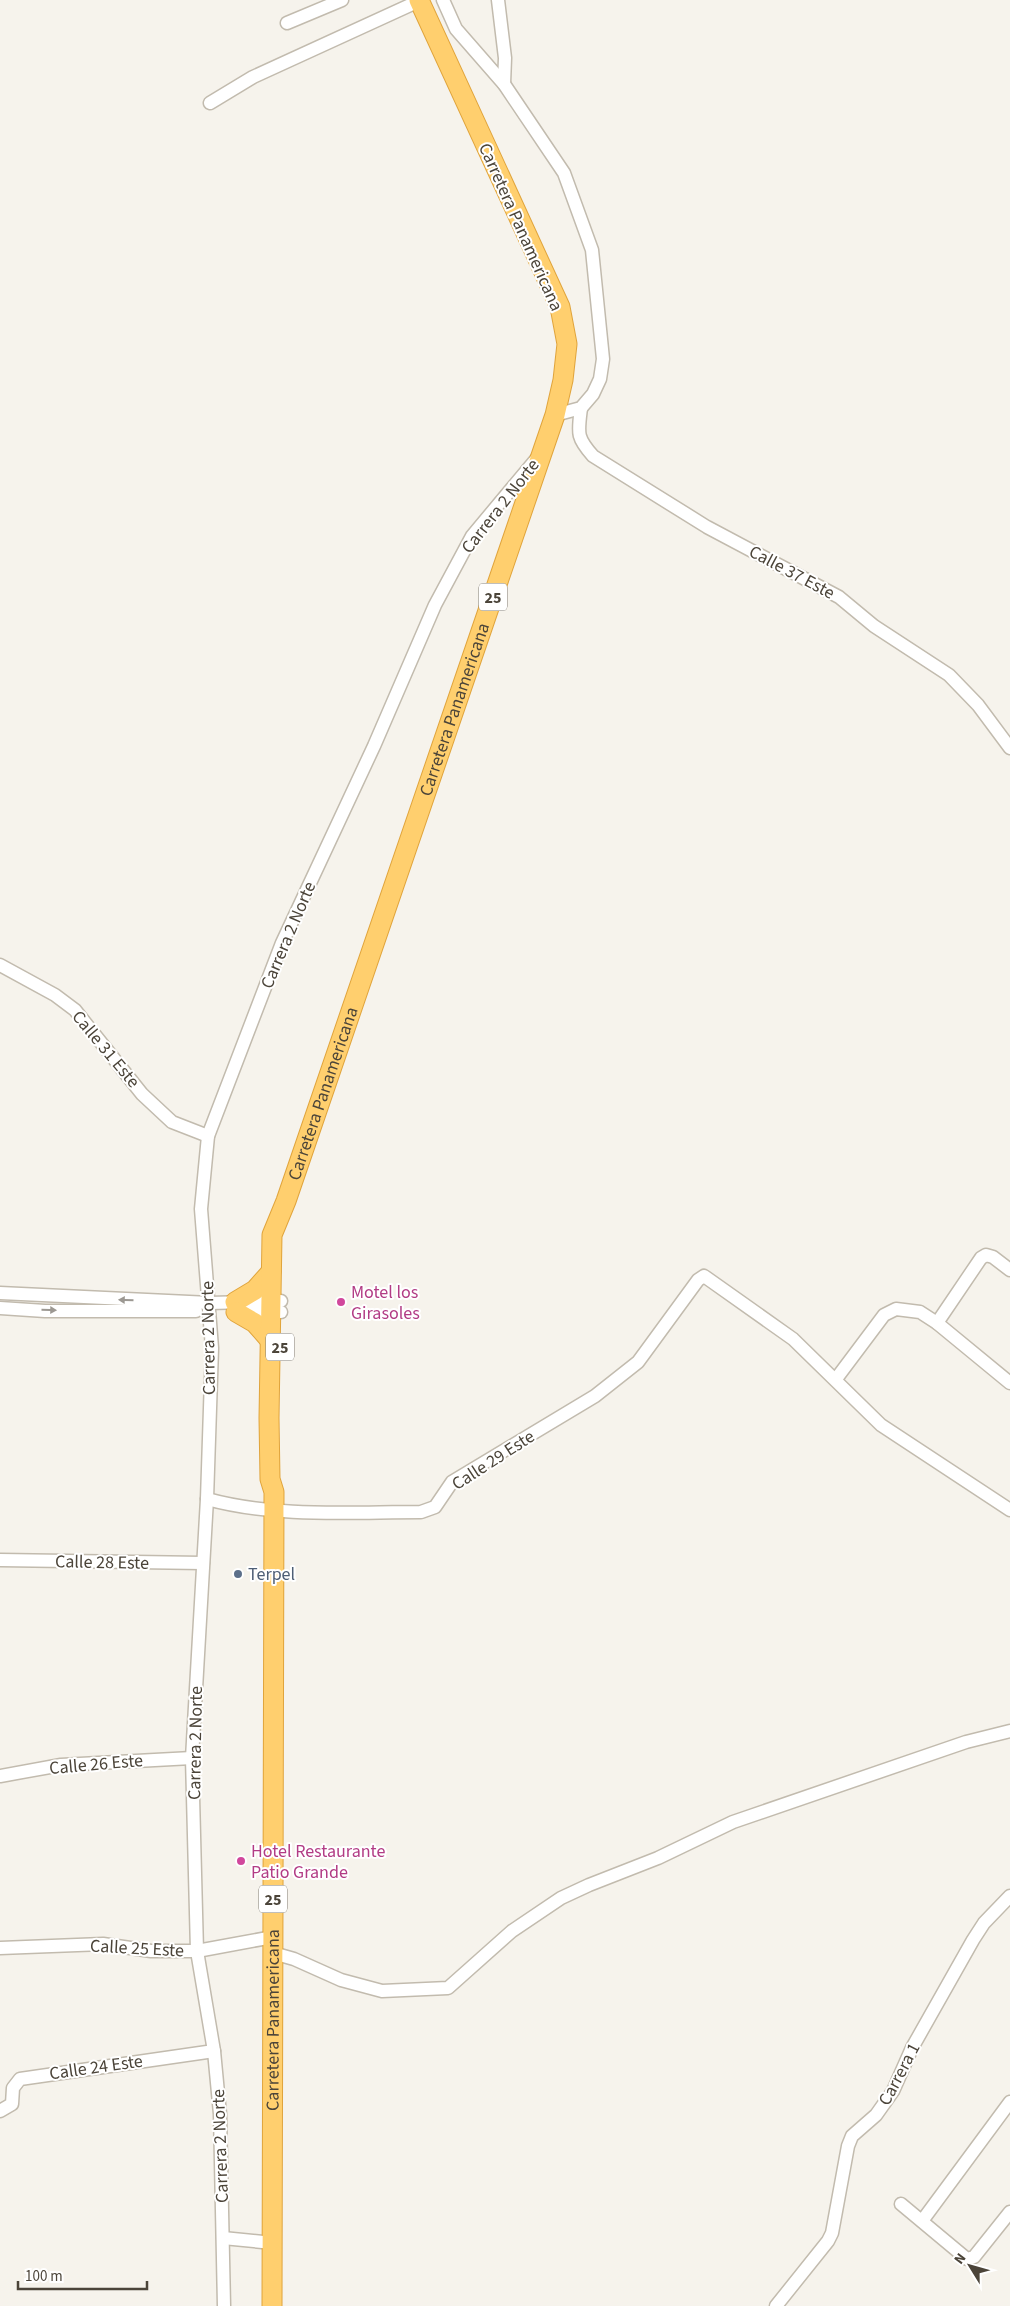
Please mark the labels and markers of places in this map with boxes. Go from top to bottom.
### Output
place label: Motel los Girasoles [351,1280,420,1326]
marker: Motel los Girasoles [335,1296,347,1308]
place label: Terpel [248,1562,295,1587]
marker: Terpel [232,1568,244,1580]
place label: Hotel Restaurante Patio Grande [251,1839,385,1885]
marker: Hotel Restaurante Patio Grande [235,1855,247,1867]

